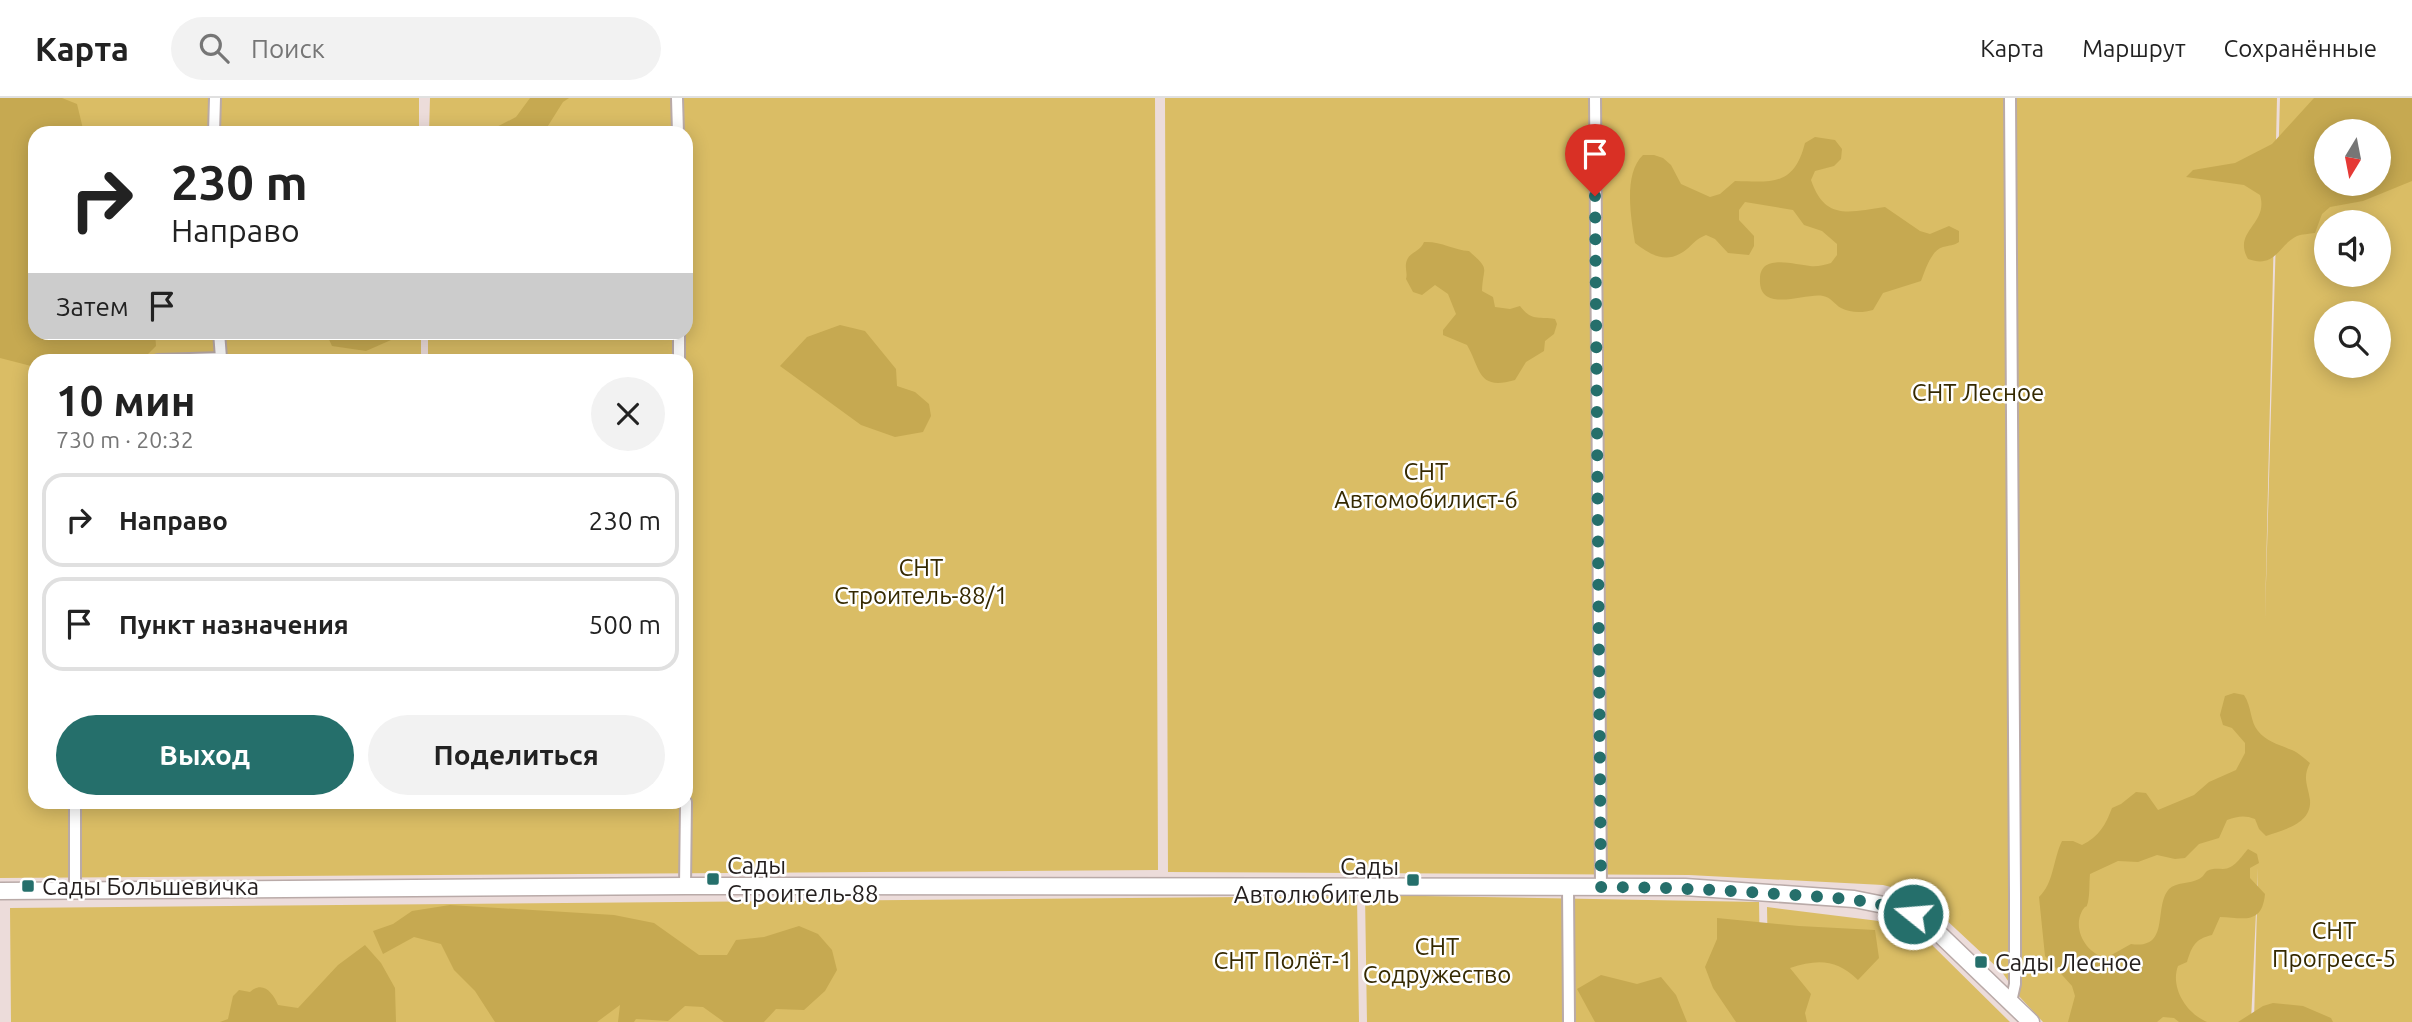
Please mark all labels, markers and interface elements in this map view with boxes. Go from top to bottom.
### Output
search box [171,17,661,80]
icon: search [195,29,233,67]
text: Карта [35,30,129,67]
text: Поиск [251,34,325,63]
text: Карта [1980,35,2044,62]
text: Маршрут [2082,35,2186,62]
text: Сохранённые [2224,35,2377,62]
north arrow [2314,119,2390,196]
map controls [2314,119,2391,378]
pin [1565,124,1625,196]
icon: arrive [1576,135,1614,173]
icon: right [56,154,147,245]
text: 230 m [171,154,308,209]
button: sound [2314,210,2391,287]
text: Направо [171,212,300,248]
icon: arrive [143,287,181,325]
text: Затем [56,292,129,321]
button: search [2314,301,2391,378]
text: 10 мин [56,377,195,424]
button: close [591,377,665,451]
park label: СНТ Лесное [1912,379,2044,406]
text: 730 m · 20:32 [56,427,194,452]
park label: СНТ Автомобилист-6 [1334,458,1518,513]
icon: right [60,501,98,539]
text: Направо [119,506,228,535]
text: 230 m [589,506,661,535]
park label: СНТ Строитель-88/1 [834,554,1008,609]
icon: arrive [60,605,98,643]
text: Пункт назначения [119,610,349,639]
text: 500 m [589,610,661,639]
button: Выход [56,715,354,795]
button: Поделиться [368,715,665,795]
place label: Сады Строитель-88 [727,852,879,907]
place label: Сады Автолюбитель [1234,853,1399,908]
marker: Сады Строитель-88 [705,871,721,887]
marker: Сады Автолюбитель [1405,872,1421,888]
place label: Сады Большевичка [42,873,259,900]
position arrow [1876,877,1950,951]
marker: Сады Большевичка [20,878,36,894]
park label: СНТ Прогресс-5 [2272,917,2396,972]
park label: СНТ Содружество [1363,933,1511,988]
park label: СНТ Полёт-1 [1214,947,1352,974]
place label: Сады Лесное [1995,949,2142,976]
marker: Сады Лесное [1973,954,1989,970]

